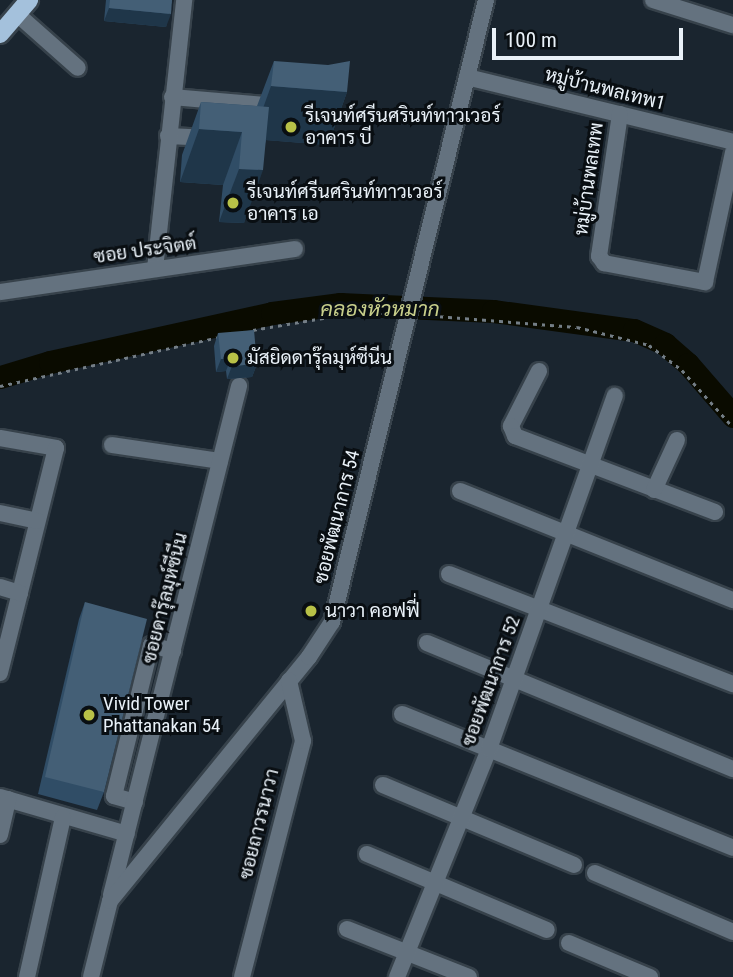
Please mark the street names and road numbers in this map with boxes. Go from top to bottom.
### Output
street label: หมู่บ้านพลเทพ1 [542,63,668,115]
street label: หมู่บ้านพลเทพ [570,121,608,237]
street label: ซอย ประจิตต์ [92,232,198,268]
street label: ซอยพัฒนาการ 54 [309,448,365,586]
street label: ซอยดารุ๊ลมุห์ซีนีน [138,530,192,666]
street label: ซอยพัฒนาการ 52 [457,613,525,749]
street label: ซอยถาวรนาวา [234,766,284,882]

